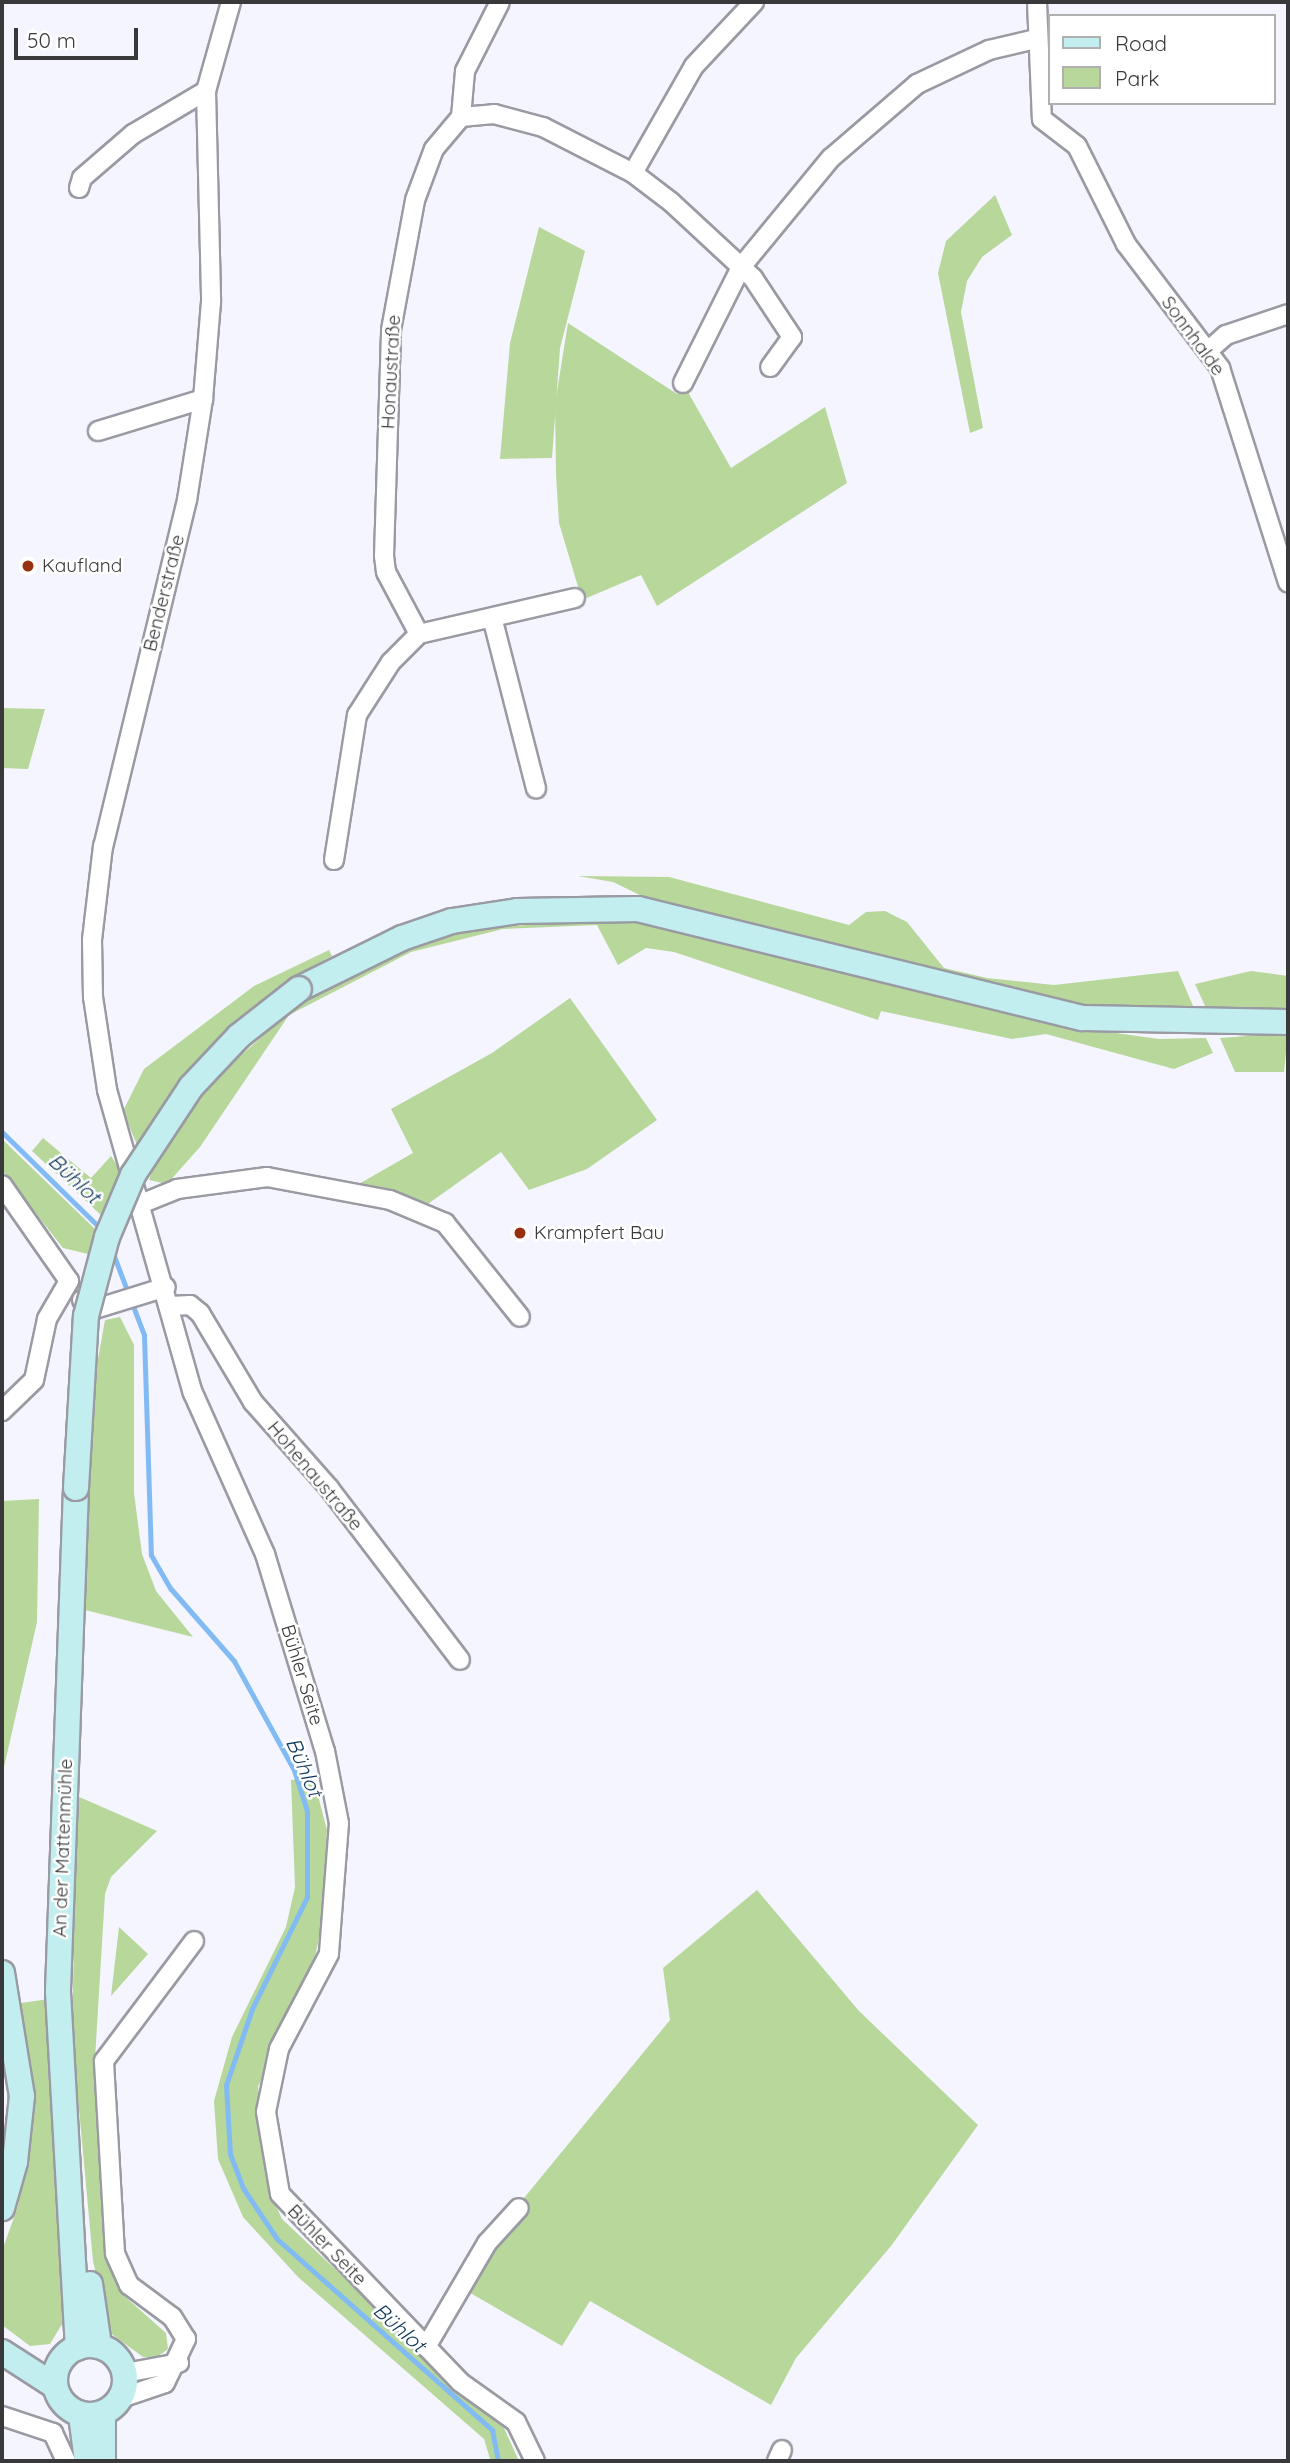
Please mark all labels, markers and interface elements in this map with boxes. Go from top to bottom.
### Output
scale bar [18,14,142,58]
legend [1048,14,1276,105]
text: 50 m [27,27,76,53]
text: Road [1115,30,1167,56]
text: Park [1115,65,1159,91]
street label: Sonnhalde [1156,292,1230,380]
street label: Honaustraße [377,314,405,430]
street label: Benderstraße [138,532,190,654]
place label: Kaufland [42,555,122,577]
marker: Kaufland [20,558,36,574]
water label: Bühlot [44,1148,106,1208]
place label: Krampfert Bau [534,1222,664,1244]
marker: Krampfert Bau [512,1225,528,1241]
street label: Hohenaustraße [263,1417,367,1535]
street label: Bühler Seite [276,1622,328,1728]
water label: Bühlot [281,1734,329,1800]
street label: An der Mattenmühle [48,1758,78,1938]
street label: Bühler Seite [283,2200,371,2290]
water label: Bühlot [369,2297,431,2357]

